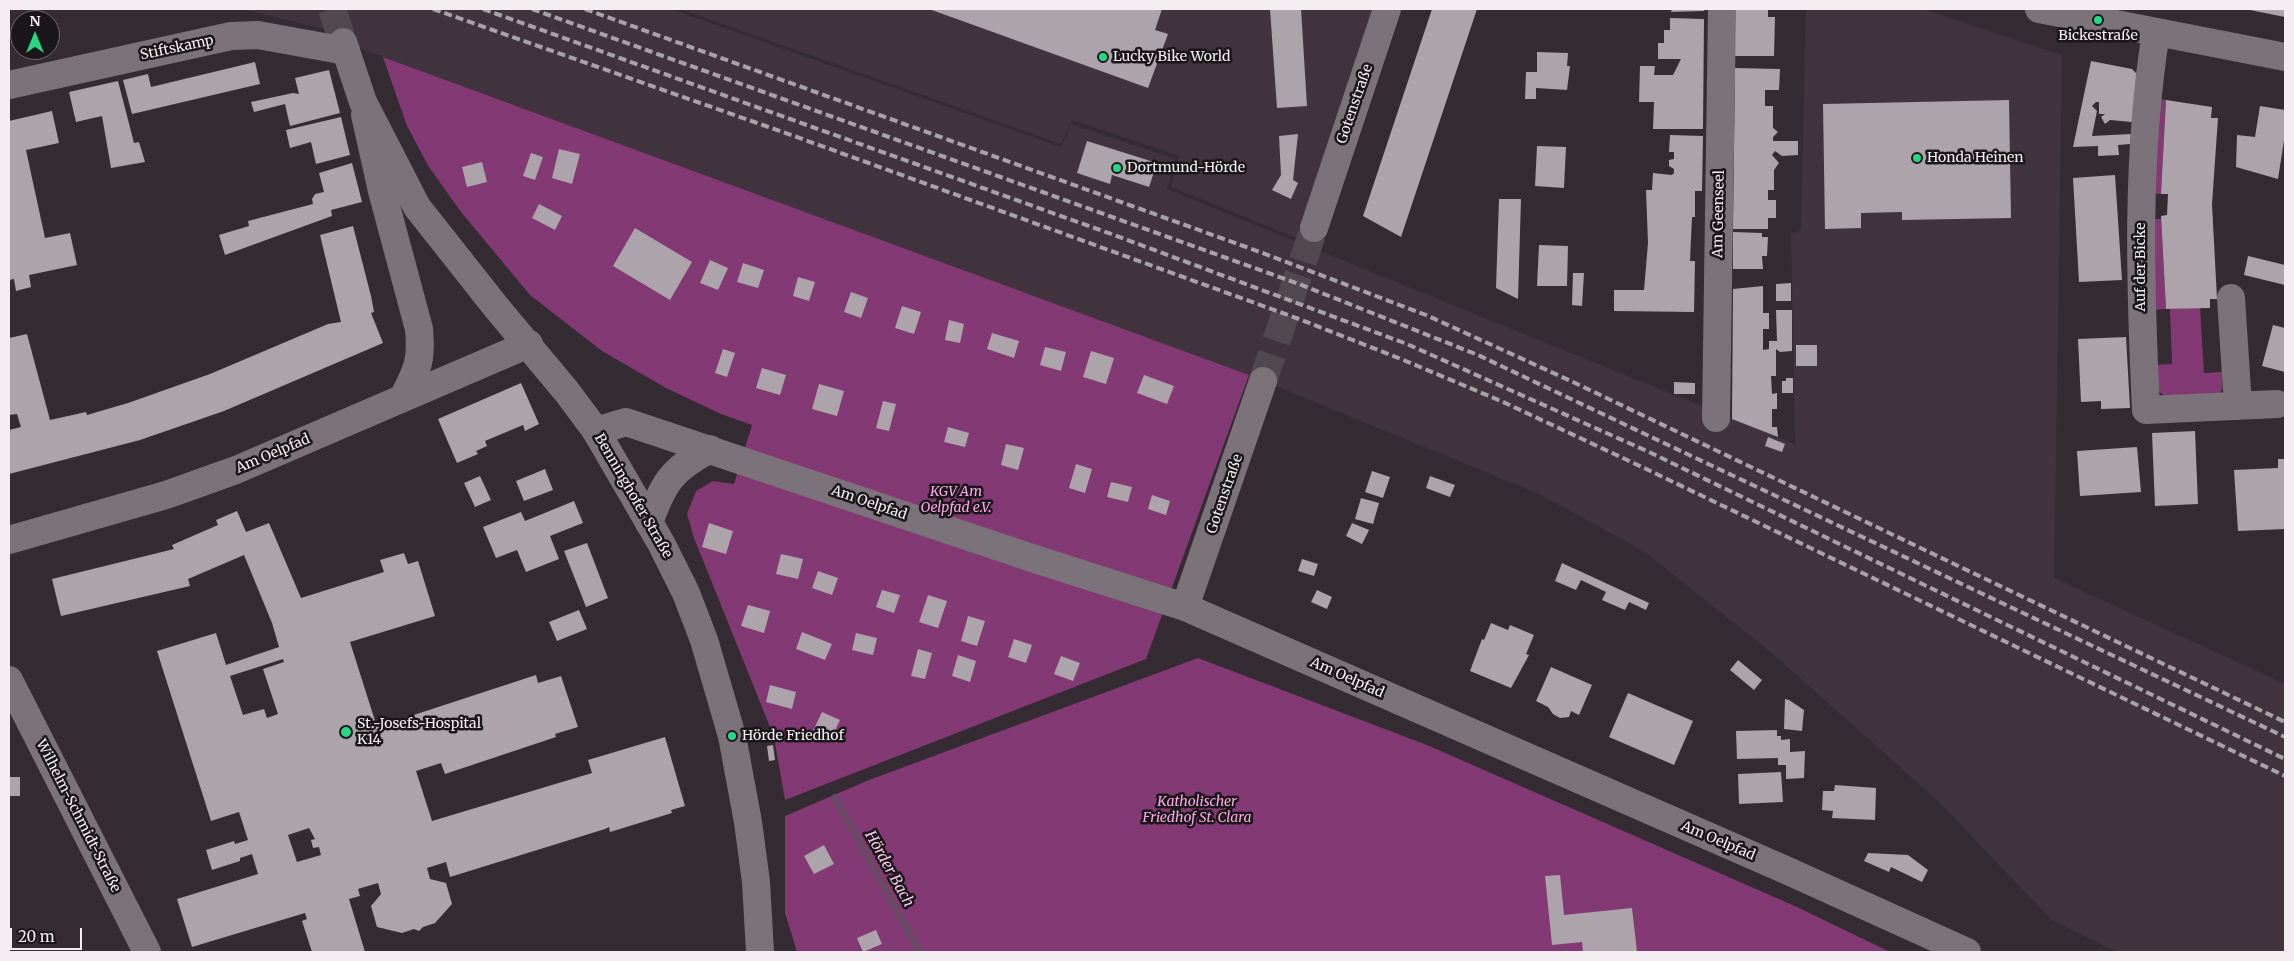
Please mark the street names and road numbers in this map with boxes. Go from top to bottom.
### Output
street label: Stiftskamp [139,32,215,64]
street label: Gotenstraße [1334,62,1376,146]
street label: Am Geenseel [1710,170,1728,258]
street label: Auf der Bicke [2133,223,2149,311]
street label: Am Oelpfad [233,431,313,477]
street label: Benninghofer Straße [590,431,676,561]
street label: Gotenstraße [1204,452,1246,536]
street label: Am Oelpfad [829,482,909,524]
street label: Am Oelpfad [1308,654,1386,702]
street label: Wilhelm-Schmidt-Straße [32,737,124,895]
street label: Am Oelpfad [1678,818,1758,864]

